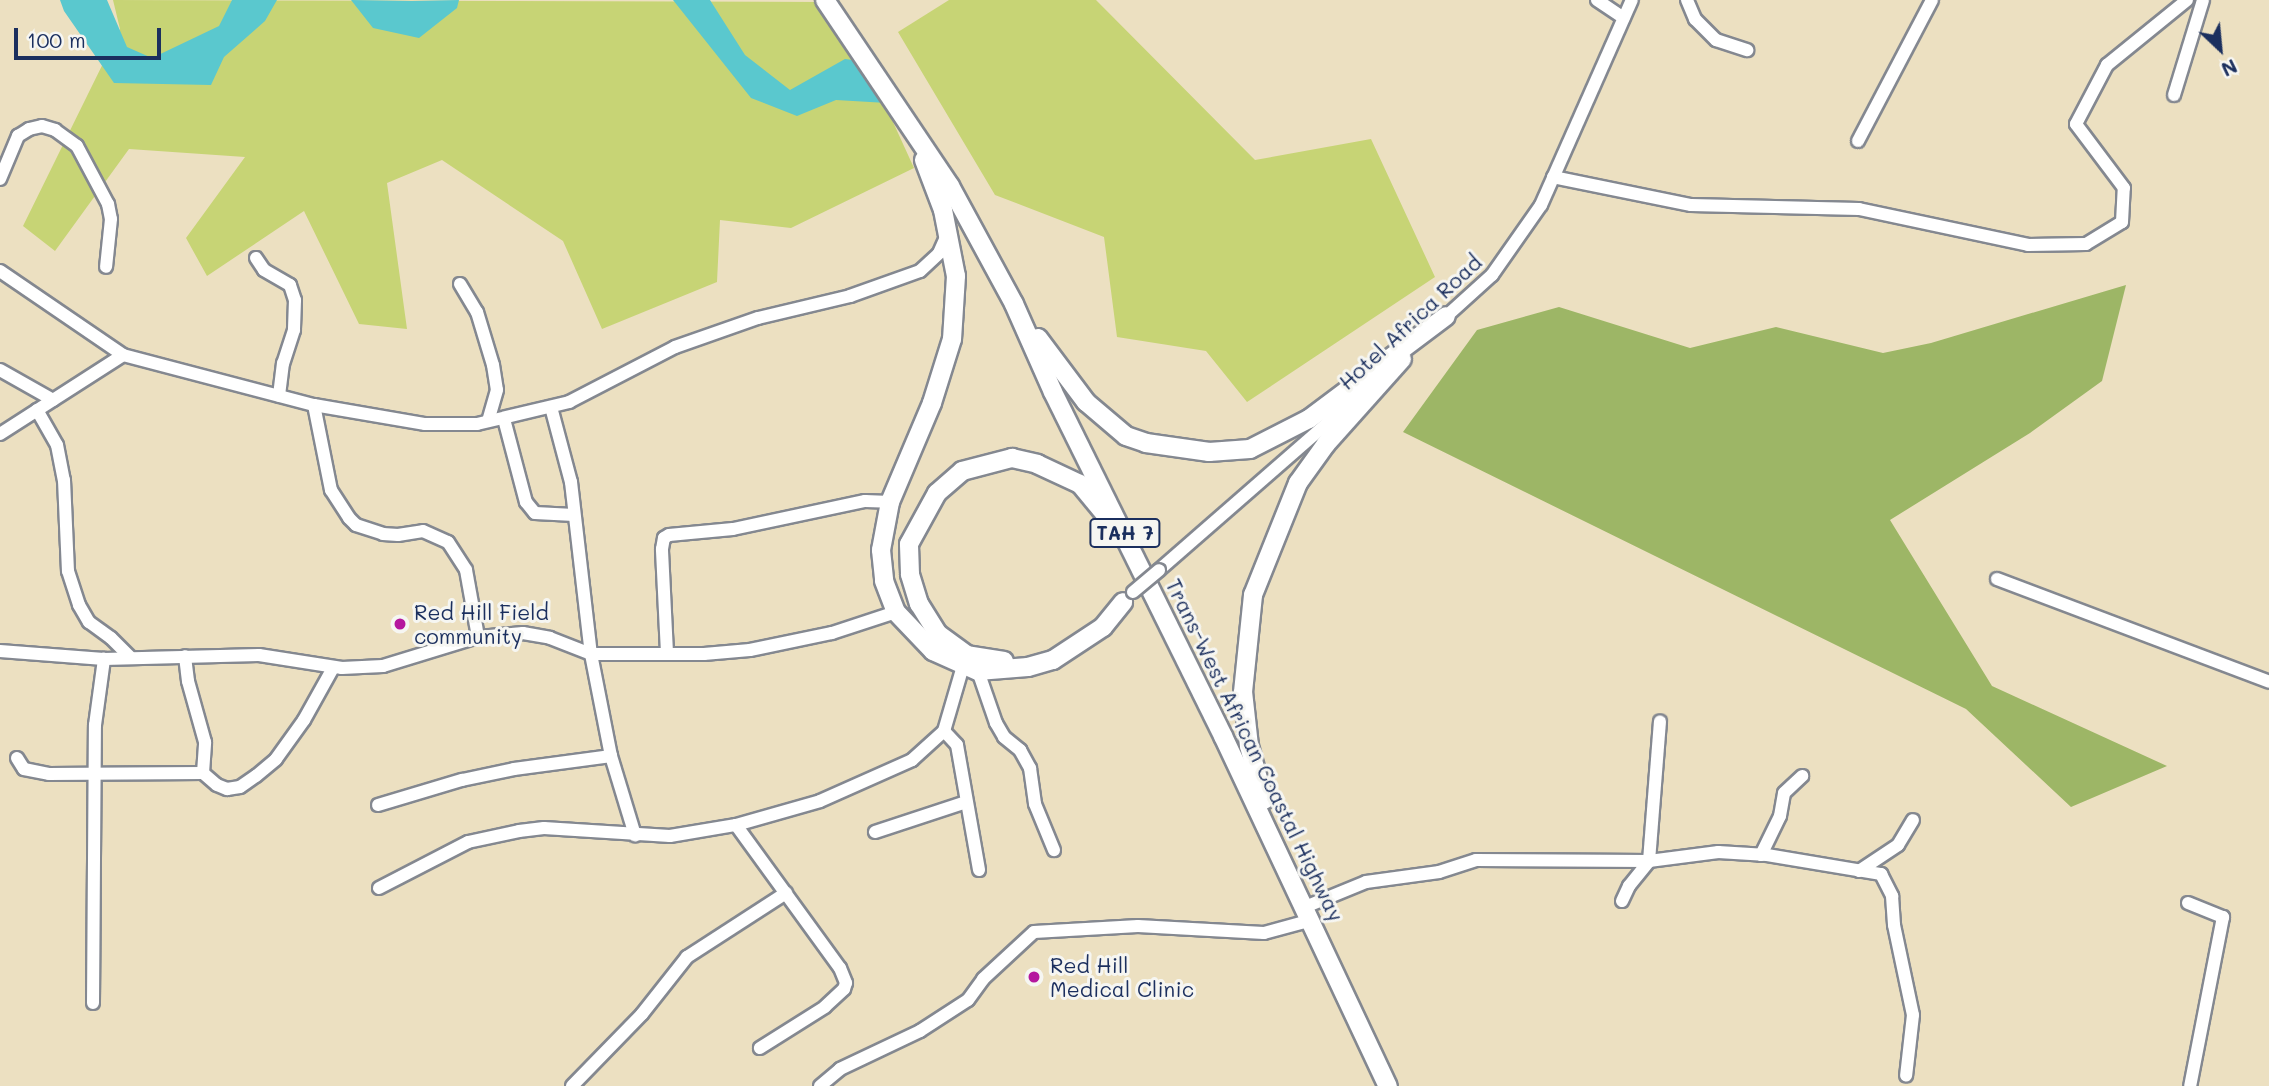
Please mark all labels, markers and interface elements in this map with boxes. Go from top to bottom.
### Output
scale bar [18,14,164,58]
north arrow [2185,14,2255,84]
text: 100 m [27,26,86,53]
text: N [2217,54,2241,83]
street label: Hotel Africa Road [1333,249,1487,395]
road number: TAH 7 [1088,518,1162,548]
street label: Trans-West African Coastal Highway [1161,575,1349,925]
place label: Red Hill Field community [414,599,549,649]
marker: Red Hill Field community [392,616,408,632]
place label: Red Hill Medical Clinic [1050,952,1194,1002]
marker: Red Hill Medical Clinic [1024,967,1044,987]

